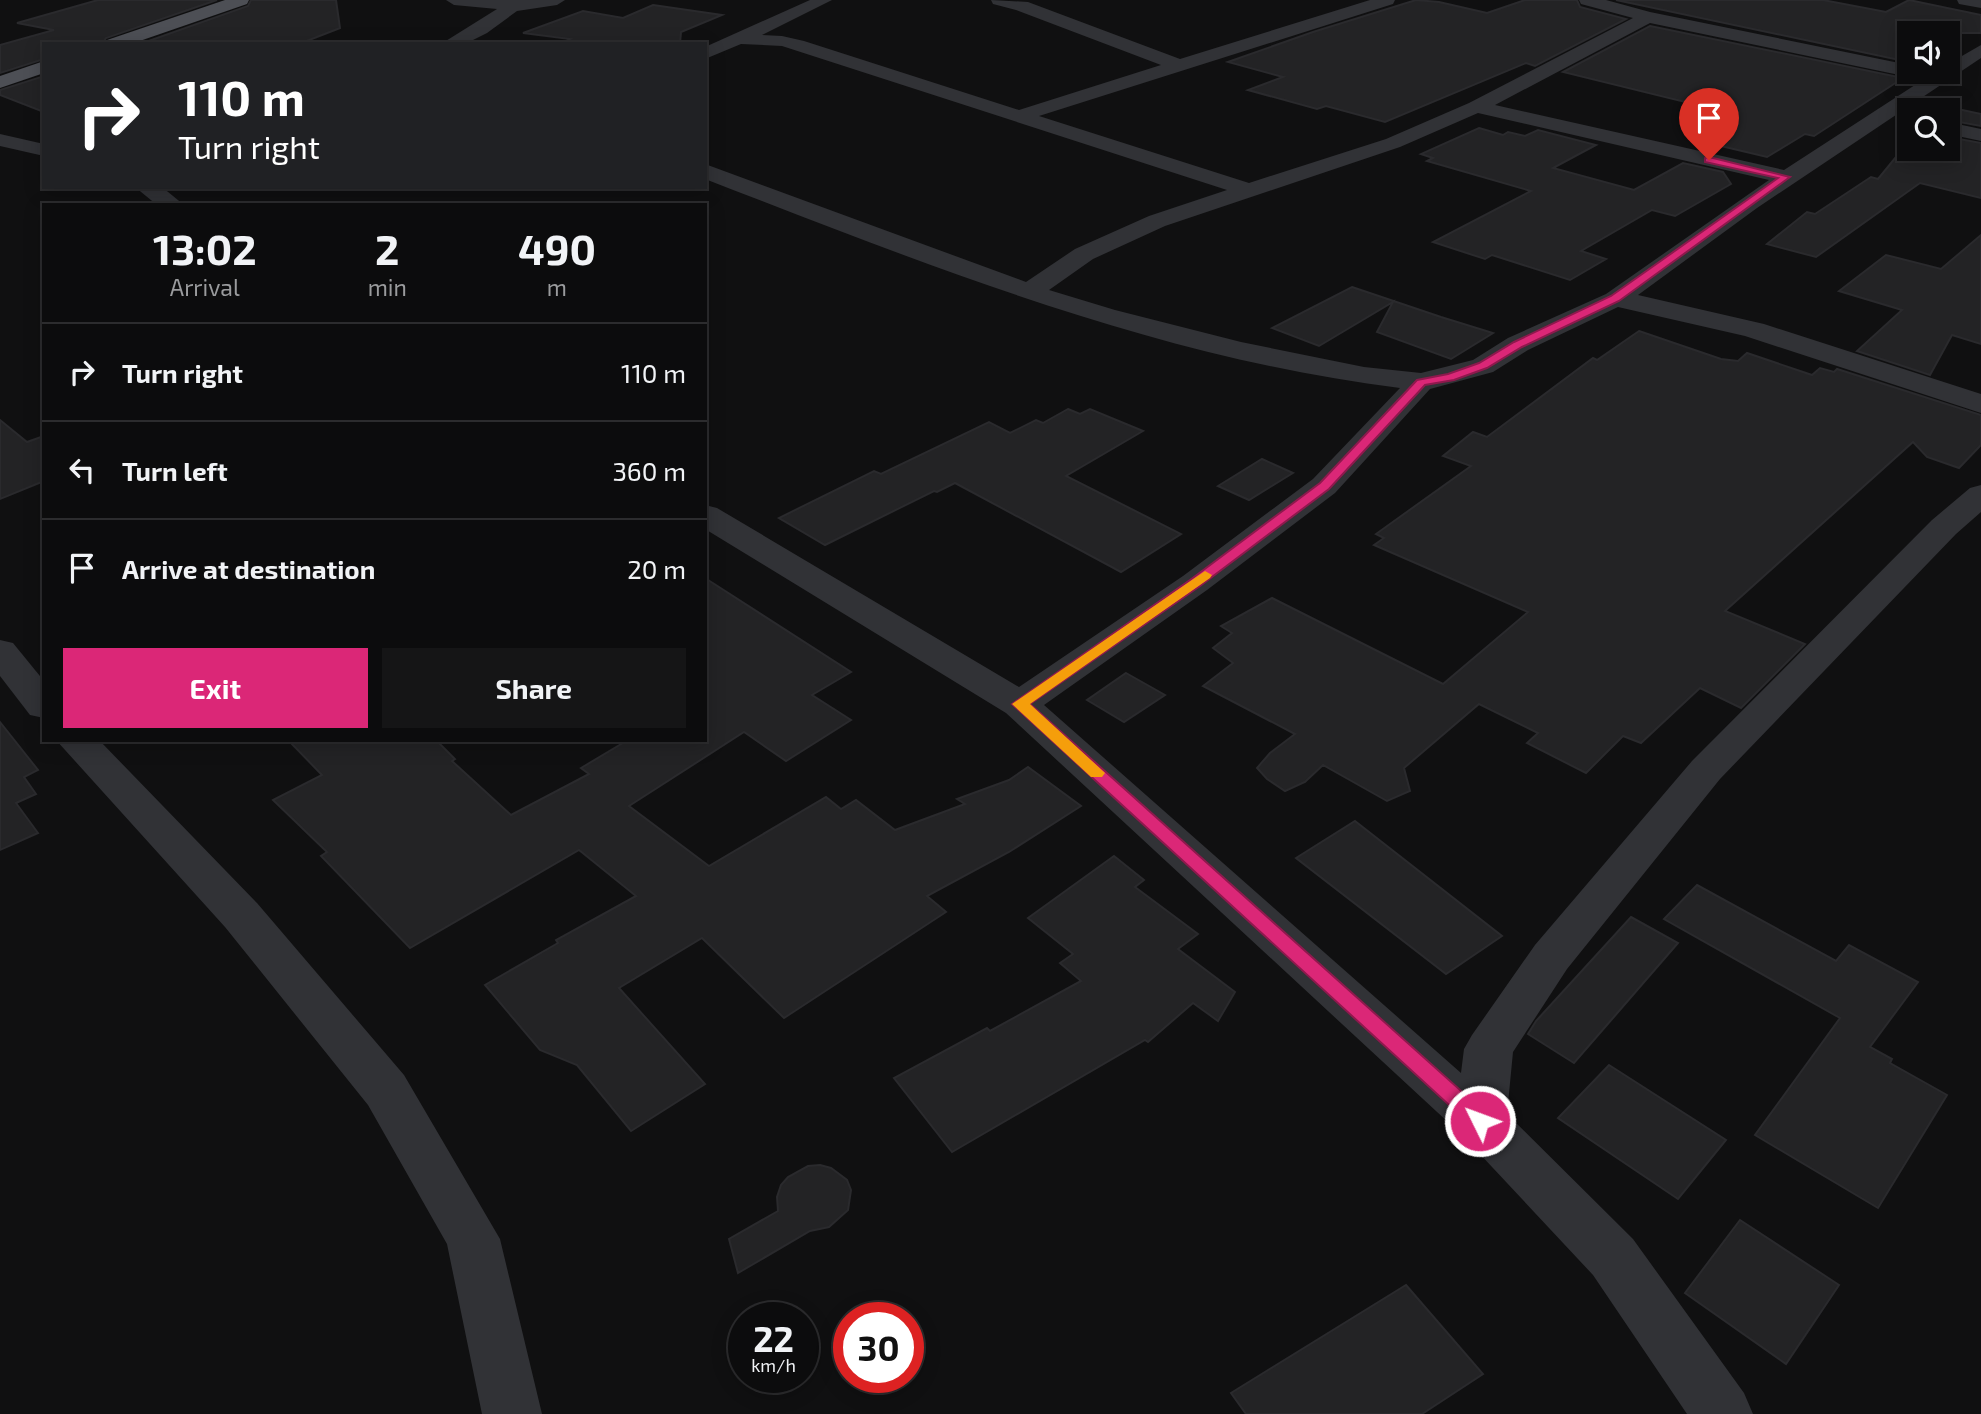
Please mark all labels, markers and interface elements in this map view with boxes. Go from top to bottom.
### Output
map controls [1897,21,1960,161]
button: sound [1897,21,1960,84]
text: 110 m [178,67,305,126]
icon: right [63,70,154,161]
pin [1679,88,1739,160]
button: search [1897,98,1960,161]
icon: arrive [1690,99,1728,137]
text: Turn right [178,127,320,165]
text: 13:02 [153,223,257,273]
text: 2 [375,223,400,273]
text: 490 [518,223,596,273]
text: Arrival [170,273,240,301]
text: min [368,273,407,301]
text: m [547,273,567,301]
icon: right [63,353,101,391]
text: Turn right [122,357,243,388]
text: 110 m [621,357,686,388]
icon: left [63,451,101,489]
text: Turn left [122,455,228,486]
text: 360 m [612,455,686,486]
icon: arrive [63,549,101,587]
text: Arrive at destination [122,553,375,584]
text: 20 m [627,553,686,584]
button: Exit [63,648,368,728]
button: Share [382,648,686,728]
position arrow [1443,1084,1517,1158]
speed limit sign: 30 [833,1302,924,1393]
text: 22 [753,1317,794,1359]
text: km/h [751,1354,796,1376]

